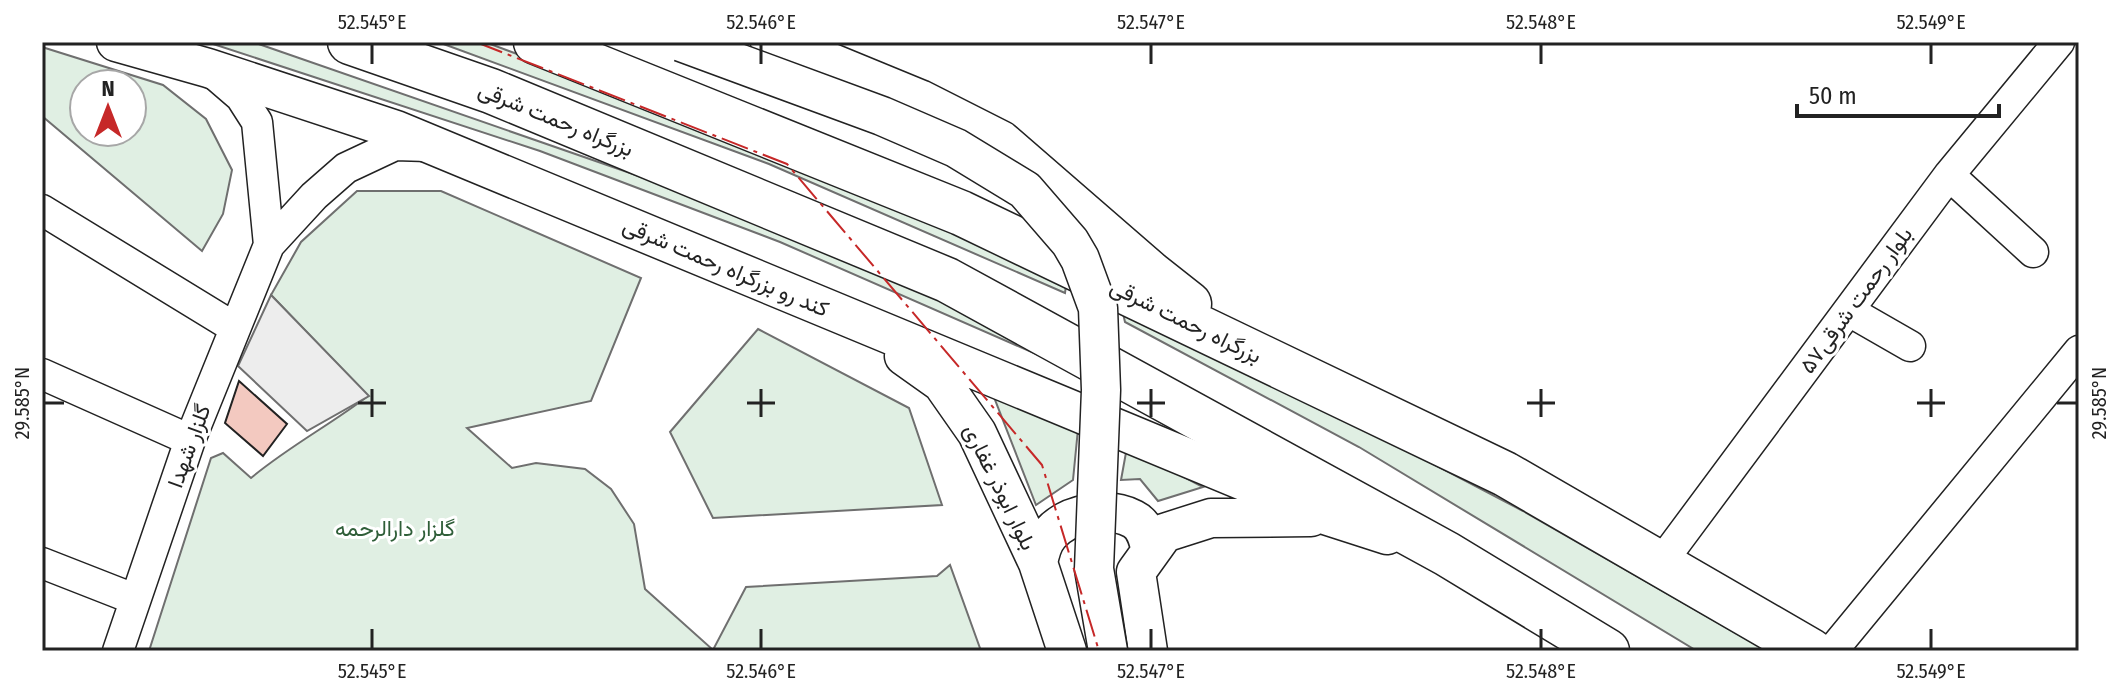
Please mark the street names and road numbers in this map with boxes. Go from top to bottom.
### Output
street label: بزرگراه رحمت شرقی [475,76,637,162]
street label: کند رو بزرگراه رحمت شرقی [619,211,833,323]
street label: ۵۷بلوار رحمت شرقی [1794,221,1918,379]
street label: بزرگراه رحمت شرقی [1106,273,1266,369]
street label: گلزار شهدا [161,400,217,491]
street label: بلوار ابوذر غفاری [958,420,1042,554]

